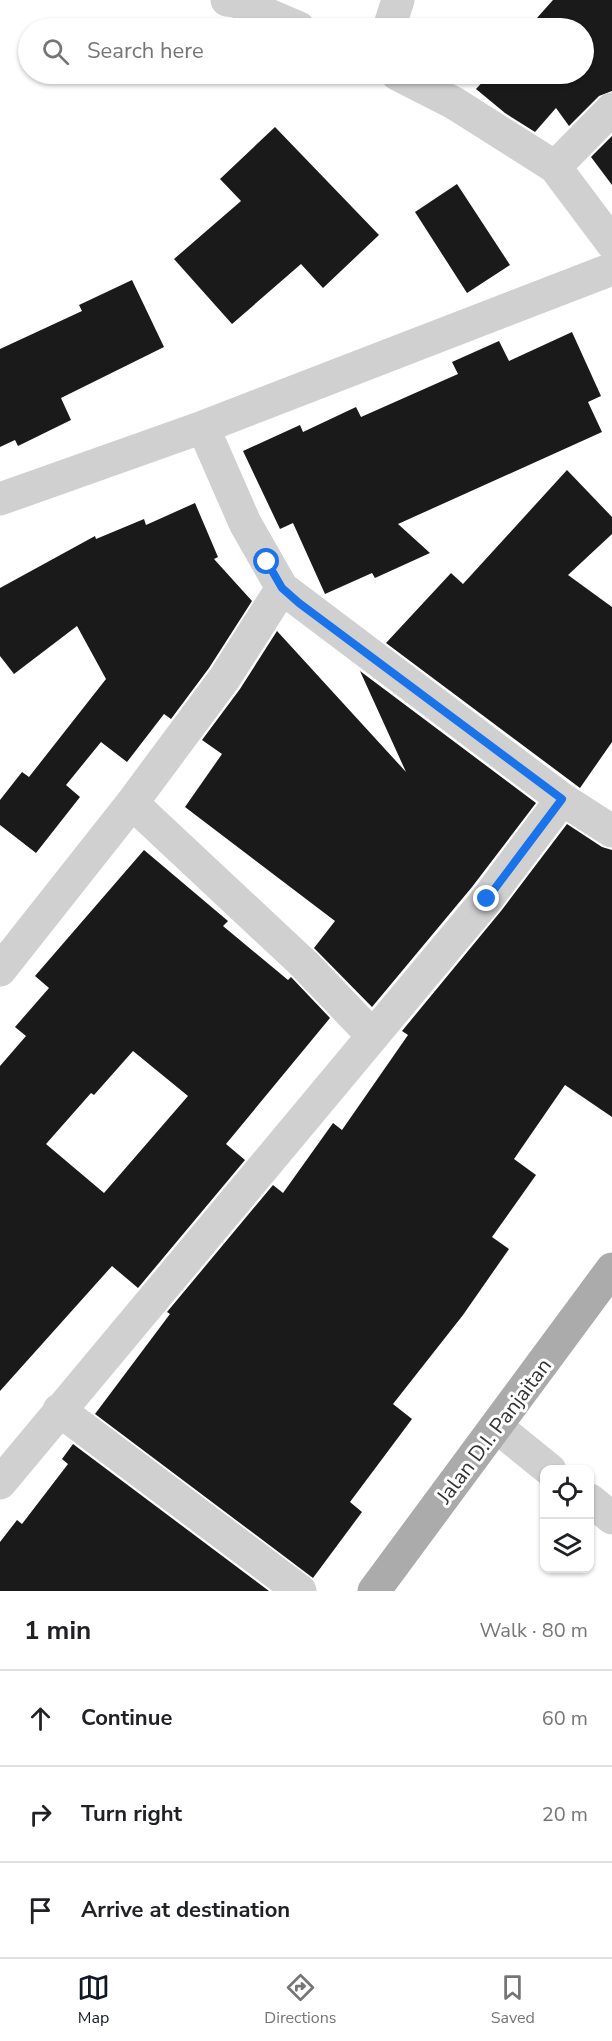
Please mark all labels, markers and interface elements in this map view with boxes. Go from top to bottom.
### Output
search box [18,18,594,84]
icon: search [39,35,72,68]
text: Search here [87,36,204,66]
route start [253,548,279,574]
route end [473,885,499,911]
street label: Jalan D.I. Panjaitan [430,1353,558,1510]
map controls [540,1465,594,1573]
button: locate [540,1465,594,1519]
button: layers [540,1519,594,1573]
text: 1 min [24,1613,91,1648]
text: Walk · 80 m [480,1617,588,1644]
icon: ahead [24,1702,57,1735]
text: Continue [81,1703,172,1733]
text: 60 m [542,1705,588,1732]
icon: right [24,1798,57,1831]
text: Turn right [81,1799,182,1829]
text: 20 m [542,1801,588,1828]
icon: arrive [24,1894,57,1927]
text: Arrive at destination [81,1895,290,1925]
tab: Map [77,1971,110,2029]
tab: Directions [264,1971,336,2029]
tab: Saved [491,1971,535,2029]

